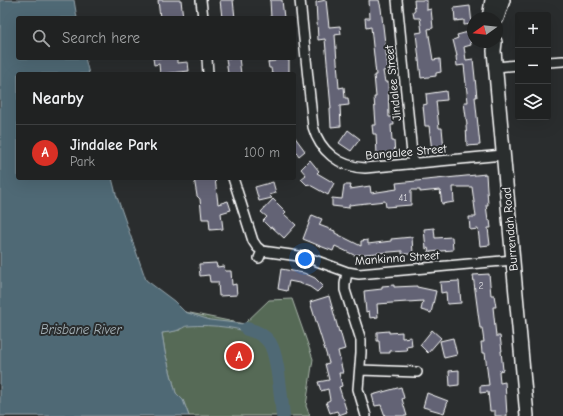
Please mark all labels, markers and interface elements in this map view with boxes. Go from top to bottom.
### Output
north arrow [467,12,503,48]
map controls [515,12,551,120]
button: + [515,12,551,48]
search box [16,16,296,60]
icon: search [30,27,52,49]
text: Search here [62,29,140,47]
street label: Jindalee Street [382,44,404,122]
button: − [515,48,551,84]
button: layers [515,84,551,120]
text: Nearby [32,89,83,108]
text: Jindalee Park [70,136,157,154]
street label: Bangalee Street [365,141,448,163]
text: A [41,145,49,160]
text: 100 m [244,145,280,160]
text: Park [70,154,95,169]
street label: Burrendah Road [499,186,521,272]
house number: 41 [399,192,407,204]
street label: Mankinna Street [354,248,440,268]
your location [295,249,315,269]
house number: 2 [478,280,484,292]
water label: Brisbane River [40,322,122,337]
pin: A [226,341,252,371]

